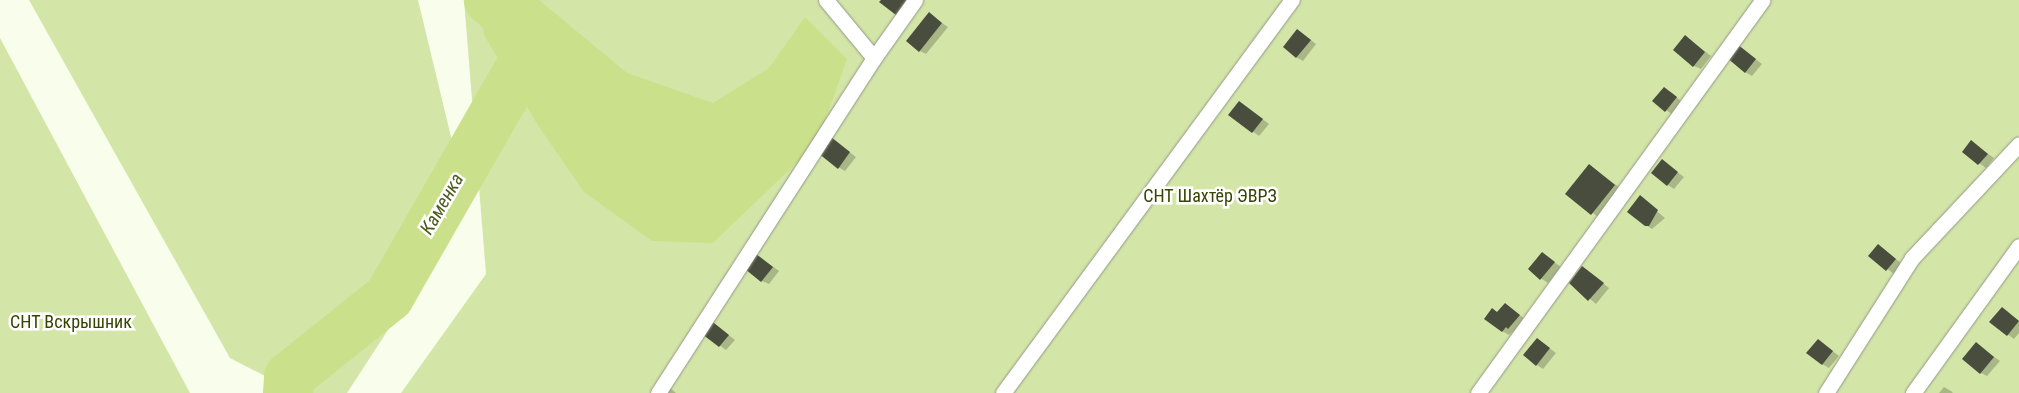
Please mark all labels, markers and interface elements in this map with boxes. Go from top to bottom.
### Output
water label: Каменка [415,169,469,239]
park label: СНТ Шахтёр ЭВРЗ [1143,185,1277,207]
park label: СНТ Вскрышник [10,311,132,333]

